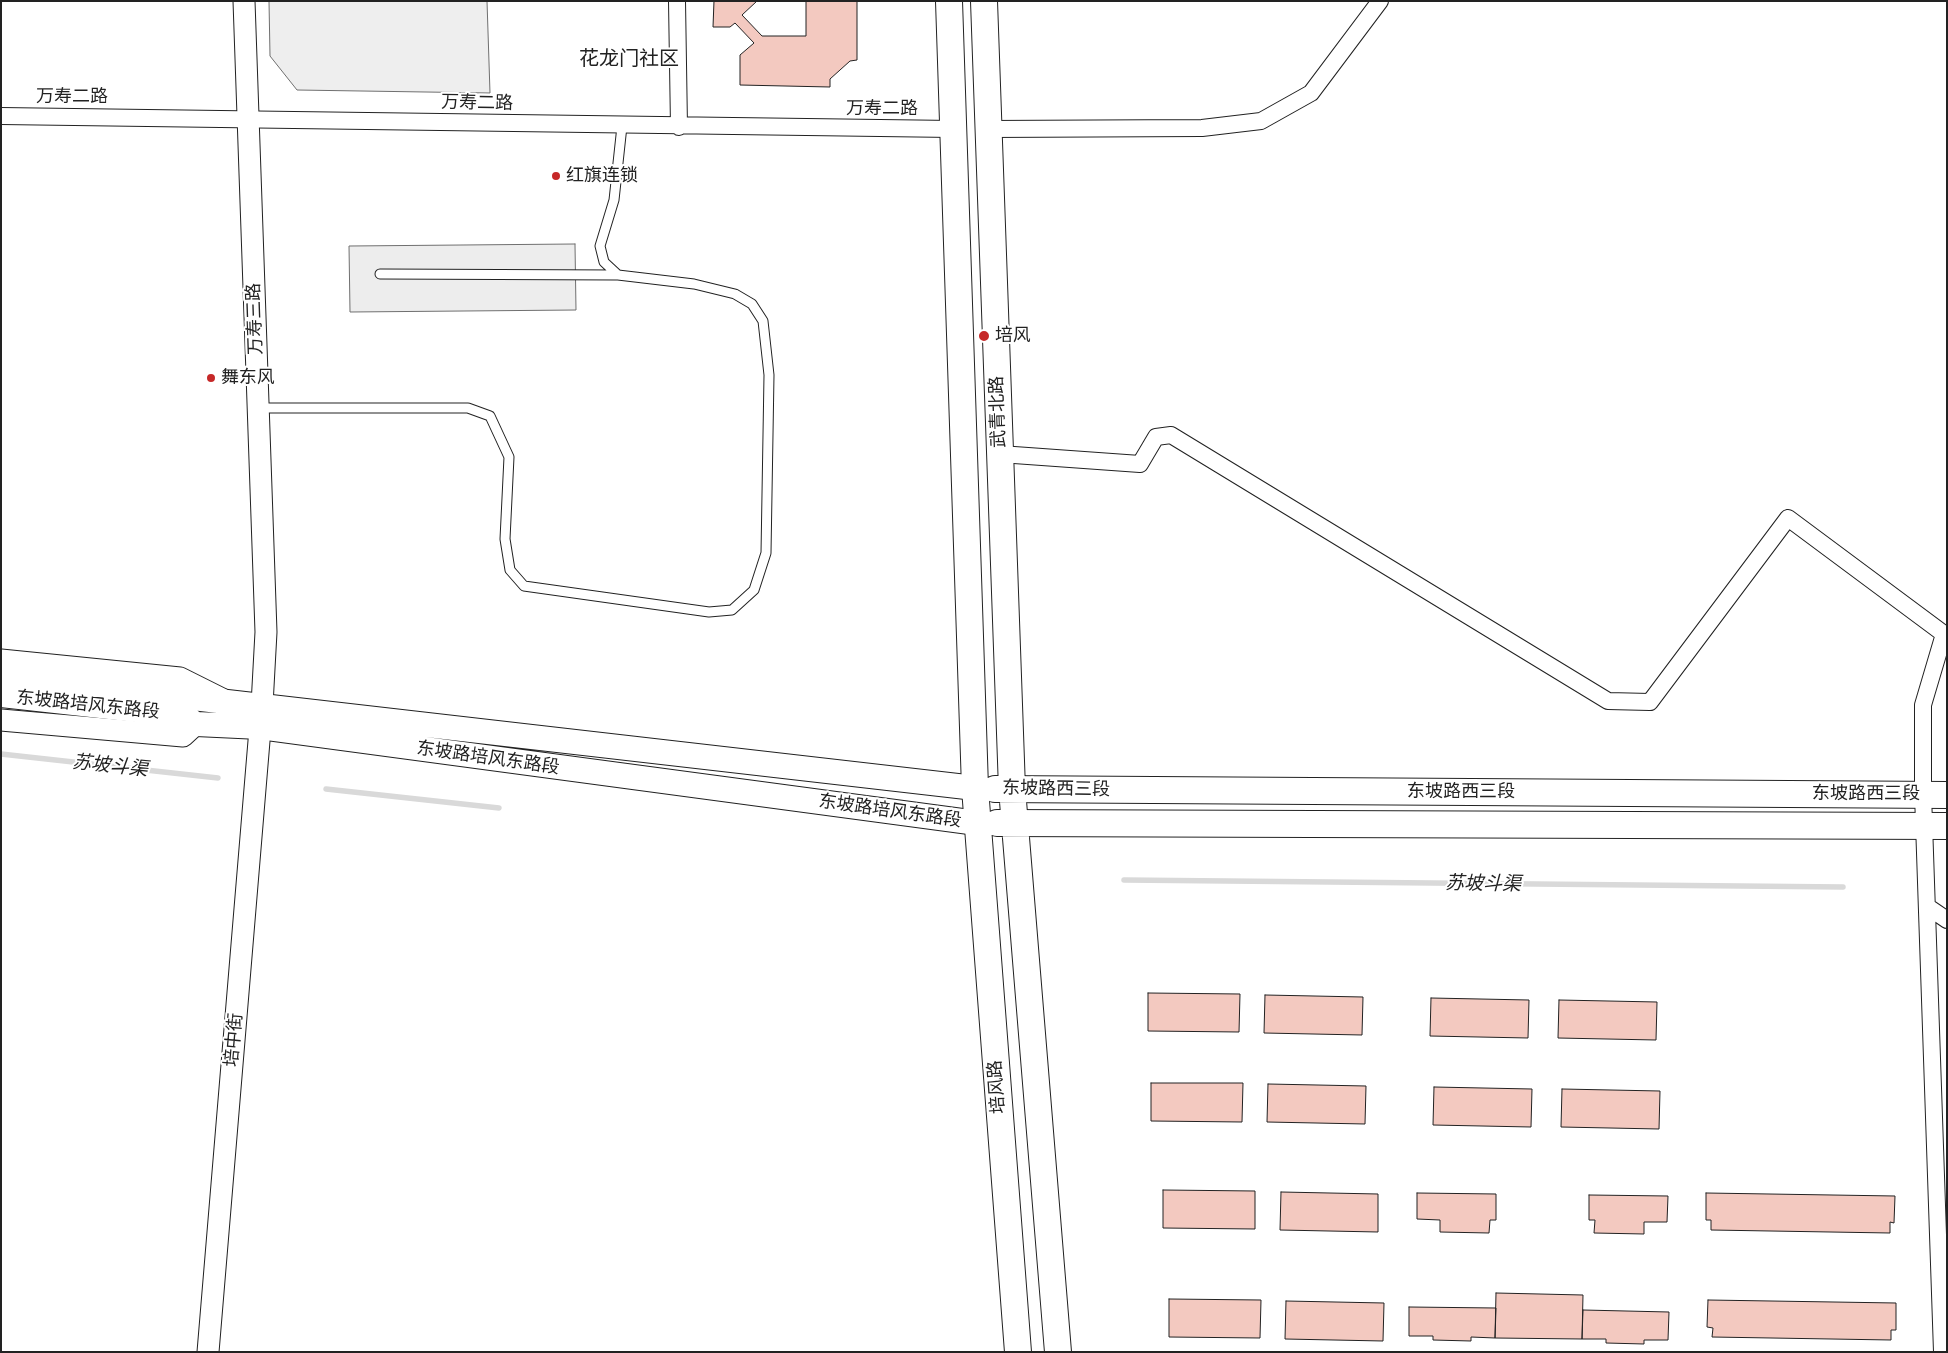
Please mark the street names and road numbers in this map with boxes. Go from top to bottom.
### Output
street label: 万寿二路 [36,86,108,108]
street label: 万寿二路 [441,92,513,114]
street label: 万寿二路 [846,98,918,120]
street label: 万寿三路 [243,283,267,355]
street label: 武青北路 [986,376,1010,448]
street label: 东坡路培风东路段 [15,687,161,723]
street label: 东坡路培风东路段 [415,737,561,779]
street label: 东坡路西三段 [1002,777,1110,801]
street label: 东坡路西三段 [1407,781,1515,803]
street label: 东坡路西三段 [1812,783,1920,805]
street label: 东坡路培风东路段 [817,790,963,832]
street label: 培中街 [221,1012,247,1068]
street label: 培风路 [984,1059,1010,1115]

